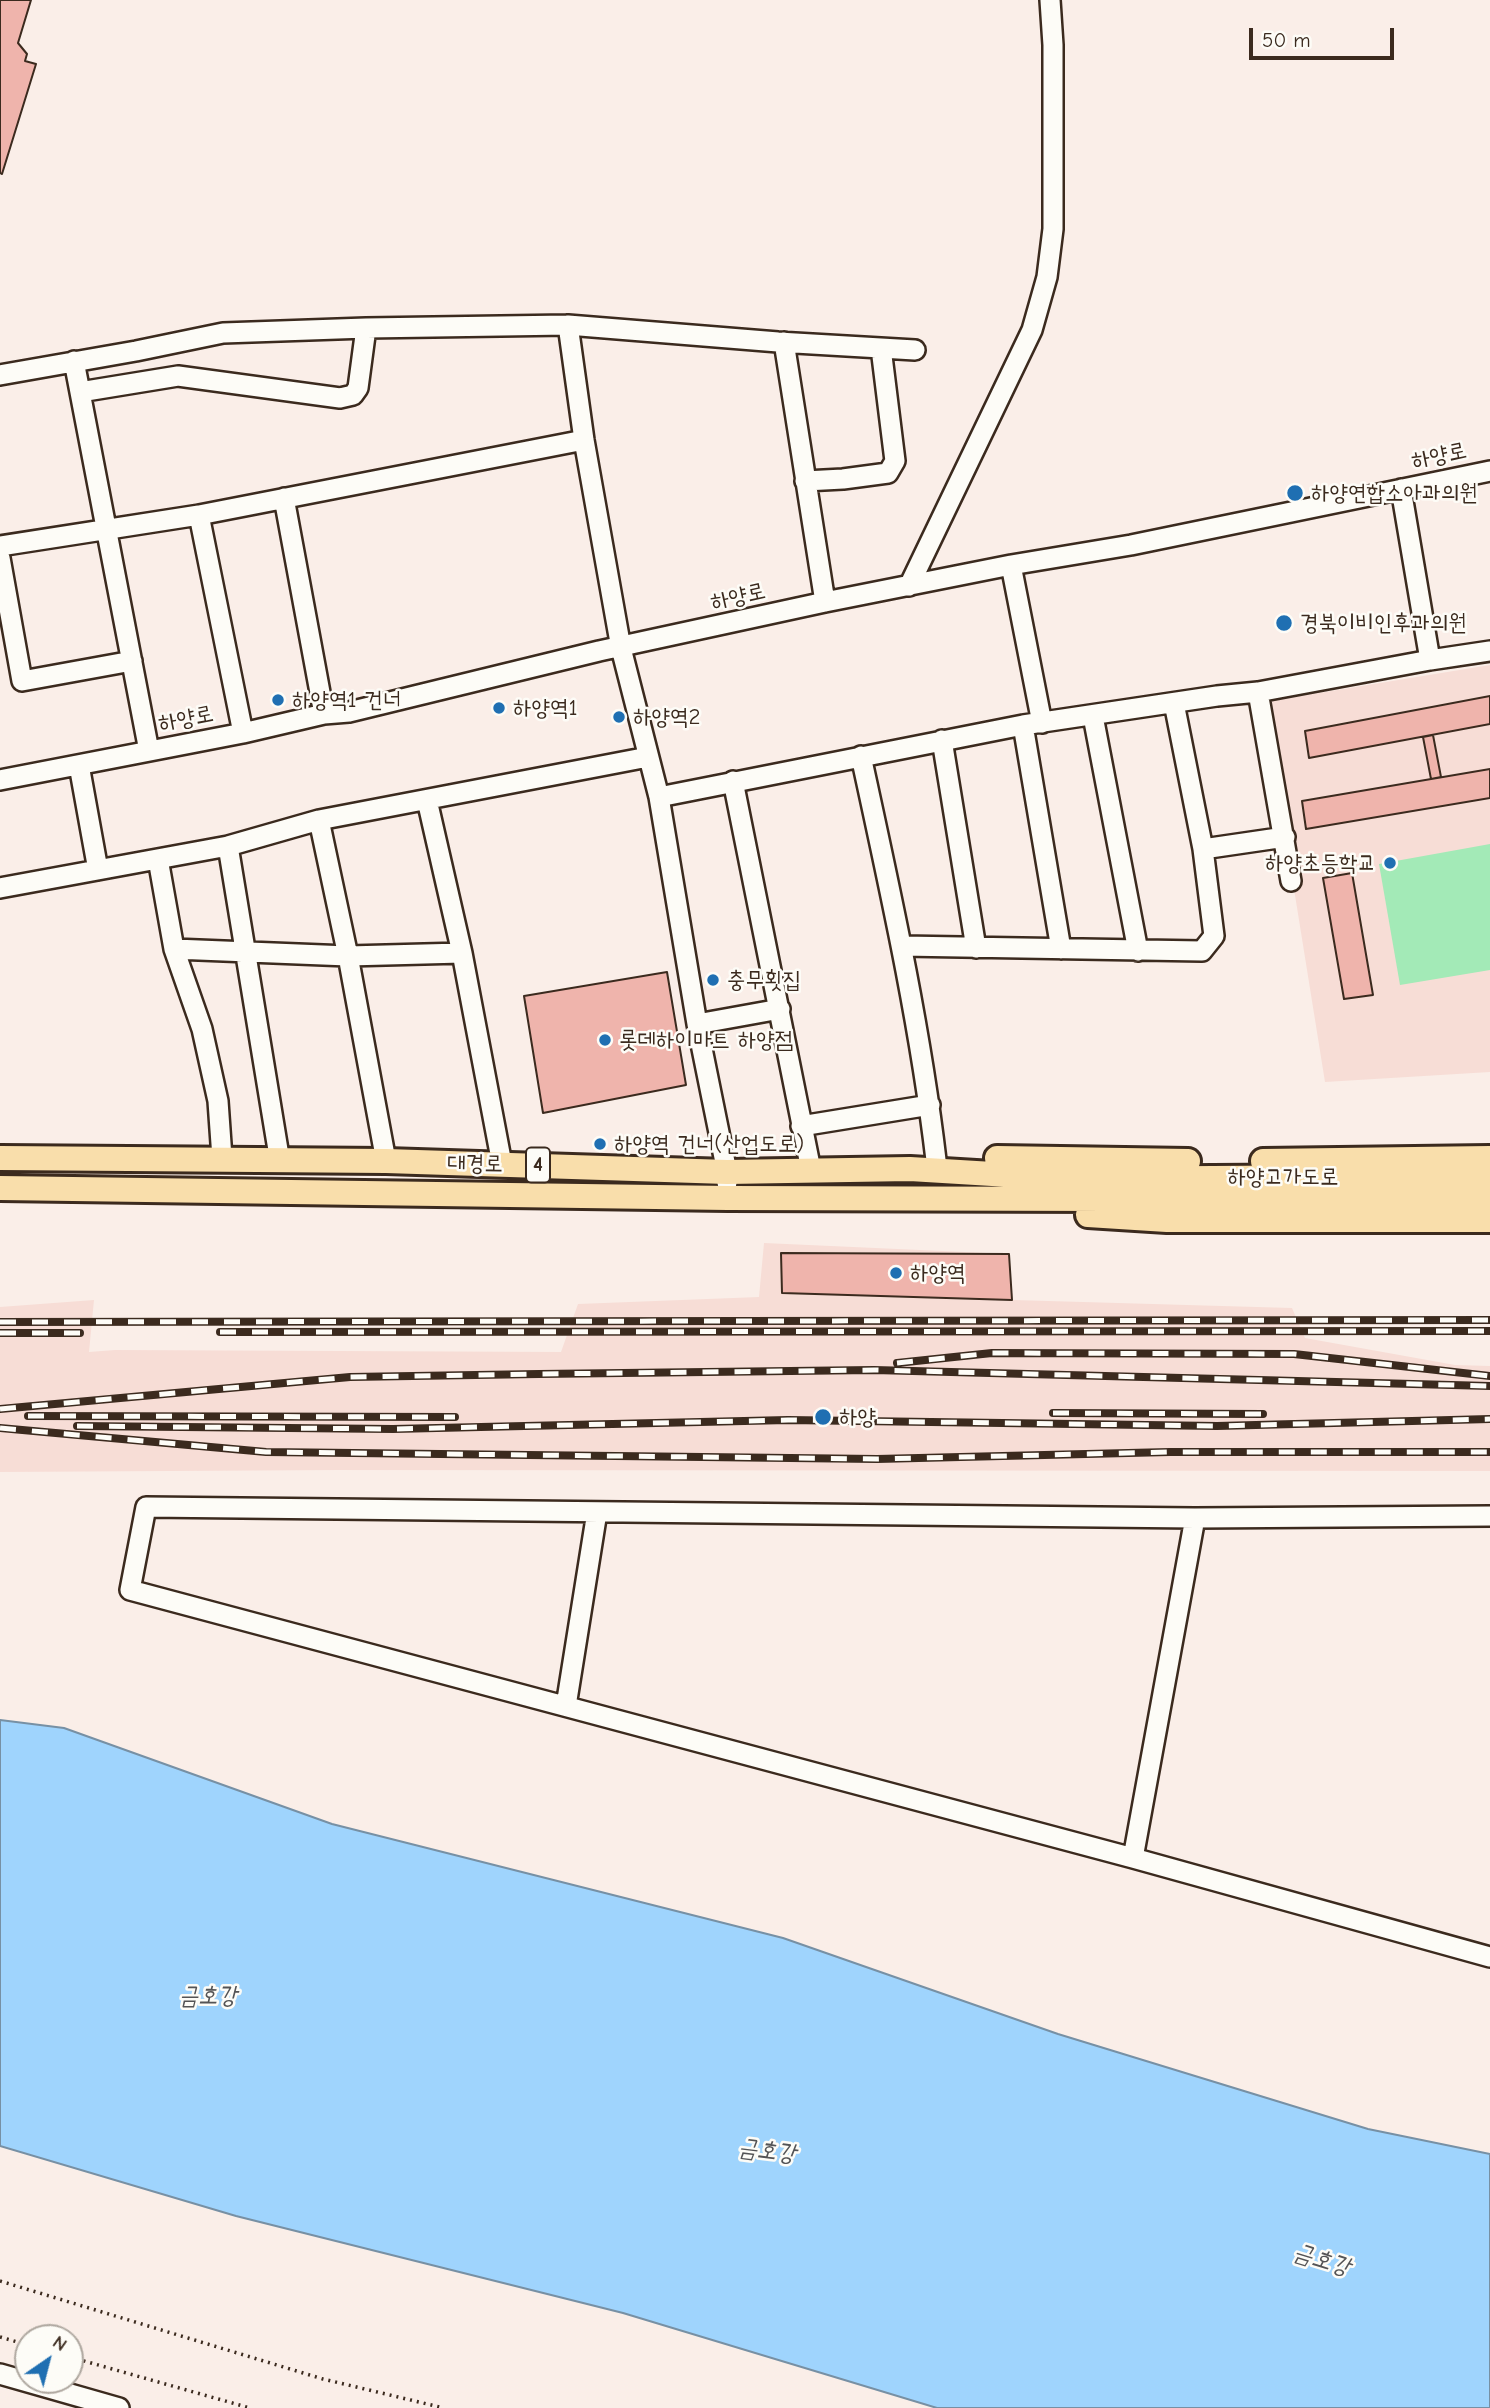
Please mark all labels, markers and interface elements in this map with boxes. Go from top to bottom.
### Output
scale bar [1252,14,1397,58]
text: 50 m [1262,28,1311,52]
street label: 하양로 [1409,437,1469,475]
place label: 하양연합소아과의원 [1311,479,1478,507]
marker: 하양연합소아과의원 [1285,483,1305,503]
street label: 하양로 [708,577,768,617]
place label: 경북이비인후과의원 [1300,609,1467,637]
marker: 경북이비인후과의원 [1274,613,1294,633]
place label: 하양역1 건너 [292,686,401,714]
marker: 하양역1 건너 [270,692,286,708]
place label: 하양역1 [513,694,578,722]
street label: 하양로 [156,700,216,738]
marker: 하양역1 [491,700,507,716]
place label: 하양역2 [633,703,701,731]
marker: 하양역2 [611,709,627,725]
place label: 하양초등학교 [1265,849,1376,877]
marker: 하양초등학교 [1382,855,1398,871]
place label: 충무횟집 [727,966,801,994]
marker: 충무횟집 [705,972,721,988]
place label: 롯데하이마트 하양점 [619,1026,793,1054]
marker: 롯데하이마트 하양점 [597,1032,613,1048]
place label: 하양역 건너(산업도로) [614,1130,804,1158]
marker: 하양역 건너(산업도로) [592,1136,608,1152]
road number: 4 [526,1148,550,1182]
street label: 대경로 [447,1150,503,1178]
street label: 하양고가도로 [1227,1163,1339,1191]
place label: 하양역 [910,1259,966,1287]
marker: 하양역 [888,1265,904,1281]
place label: 하양 [839,1403,876,1431]
marker: 하양 [813,1407,833,1427]
water label: 금호강 [179,1982,237,2010]
water label: 금호강 [736,2133,798,2169]
water label: 금호강 [1290,2238,1354,2282]
north arrow [14,2324,84,2394]
text: N [49,2331,71,2356]

